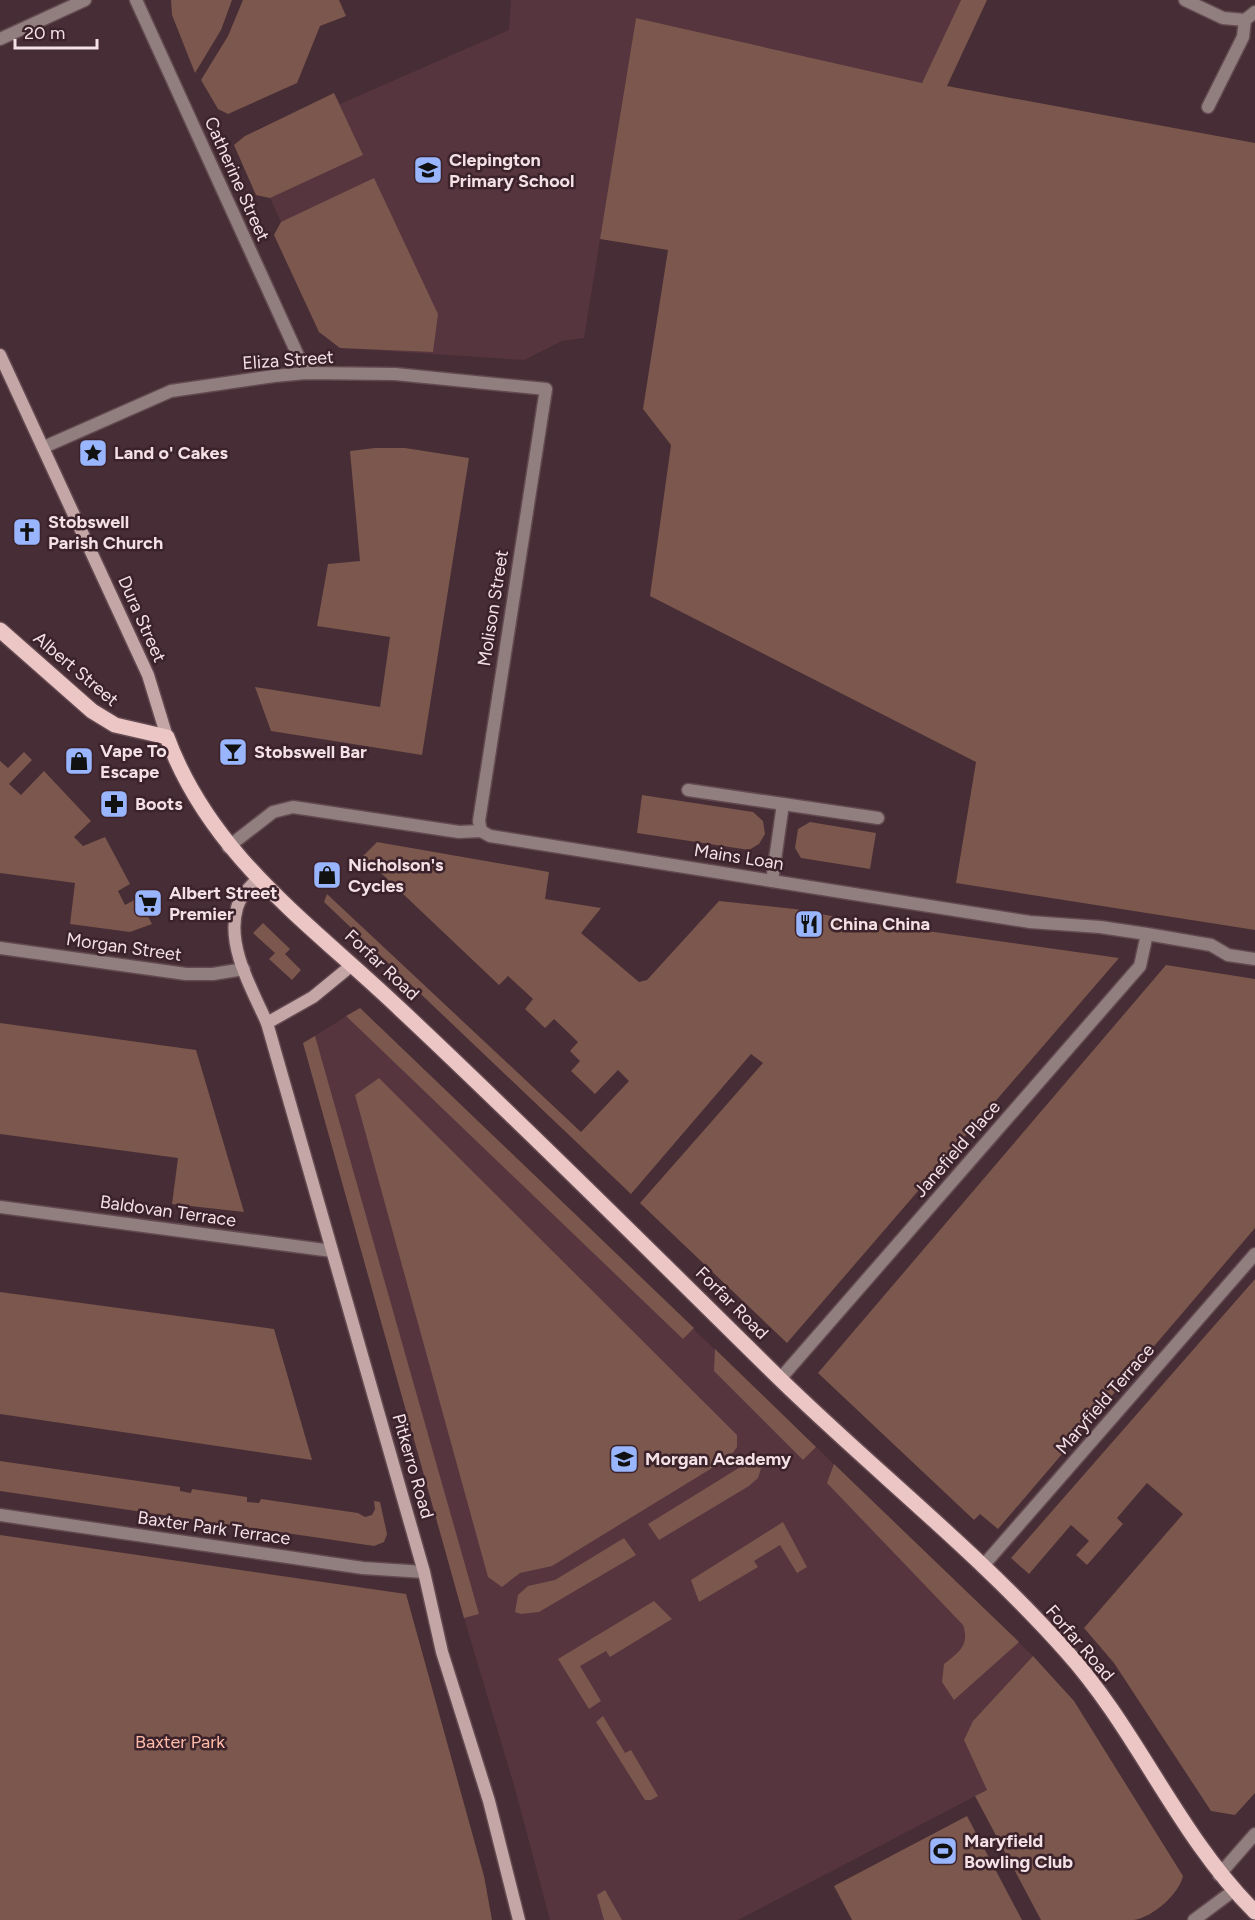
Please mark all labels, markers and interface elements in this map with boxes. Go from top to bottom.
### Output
scale bar [15,12,98,50]
text: 20 m [24,22,65,44]
street label: Catherine Street [200,113,274,245]
place label: Clepington Primary School [449,149,574,192]
school or university icon: Clepington Primary School [412,154,444,186]
street label: Eliza Street [242,346,335,374]
place icon: Land o' Cakes [77,437,109,469]
place label: Land o' Cakes [114,442,228,464]
place label: Stobswell Parish Church [48,511,163,554]
church icon: Stobswell Parish Church [11,516,43,548]
street label: Molison Street [473,548,513,668]
street label: Dura Street [113,572,171,666]
street label: Albert Street [29,627,123,711]
bar icon: Stobswell Bar [217,736,249,768]
place label: Vape To Escape [100,740,167,783]
place label: Stobswell Bar [254,741,367,763]
shop icon: Vape To Escape [63,745,95,777]
pharmacy icon: Boots [98,788,130,820]
place label: Boots [135,793,183,815]
street label: Mains Loan [693,839,785,875]
place label: Nicholson's Cycles [348,854,444,897]
shop icon: Nicholson's Cycles [311,859,343,891]
place label: Albert Street Premier [169,882,278,925]
supermarket icon: Albert Street Premier [132,887,164,919]
restaurant icon: China China [793,908,825,940]
place label: China China [830,913,930,935]
street label: Forfar Road [340,925,424,1005]
street label: Morgan Street [65,928,183,966]
street label: Janefield Place [909,1096,1005,1202]
street label: Baldovan Terrace [98,1191,238,1231]
street label: Forfar Road [691,1262,773,1344]
street label: Maryfield Terrace [1051,1339,1159,1459]
street label: Pitkerro Road [388,1411,438,1521]
school or university icon: Morgan Academy [608,1443,640,1475]
place label: Morgan Academy [645,1448,792,1470]
street label: Baxter Park Terrace [136,1506,292,1550]
street label: Forfar Road [1041,1600,1119,1686]
park label: Baxter Park [135,1731,225,1753]
place label: Maryfield Bowling Club [964,1830,1073,1873]
sports icon: Maryfield Bowling Club [927,1835,959,1867]

